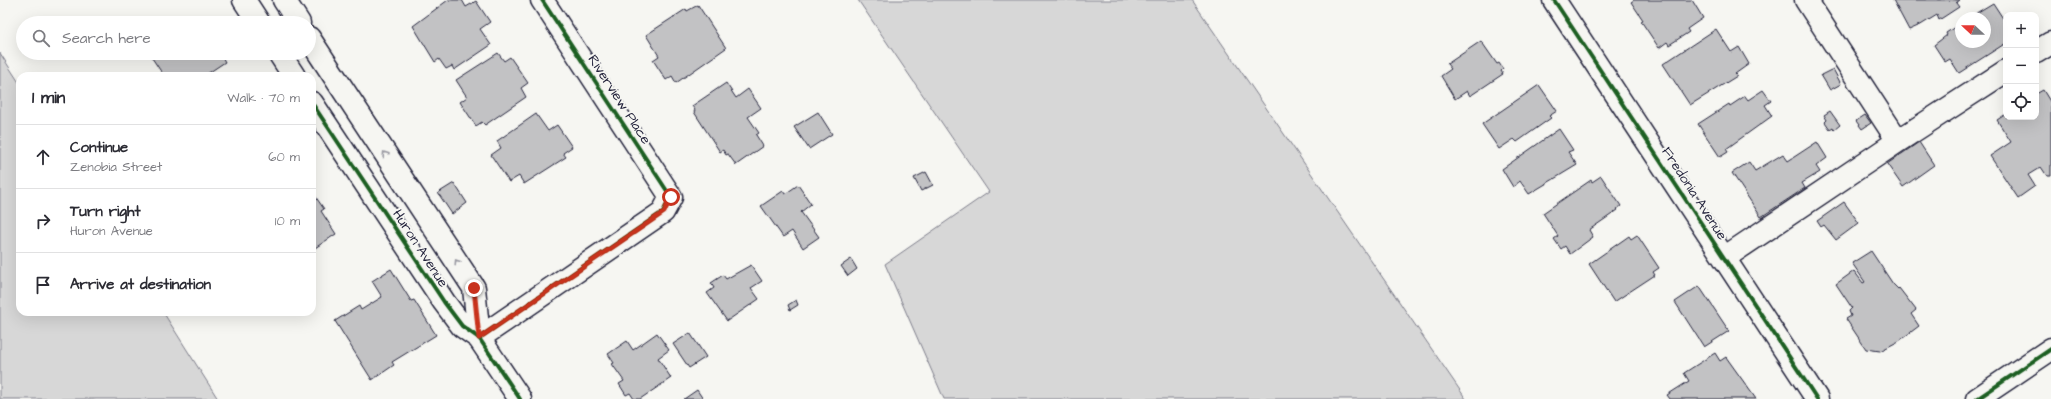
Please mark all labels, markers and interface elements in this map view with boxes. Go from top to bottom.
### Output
north arrow [1955,12,1991,48]
map controls [2003,12,2039,120]
button: + [2003,12,2039,48]
search box [16,16,316,60]
icon: search [30,27,52,49]
text: Search here [62,28,151,49]
button: − [2003,48,2039,84]
street label: Riverview Place [583,51,656,149]
button: locate [2003,84,2039,120]
text: 1 min [32,86,65,110]
text: Walk · 70 m [227,89,300,107]
text: Continue [70,137,128,158]
street label: Fredonia Avenue [1657,143,1732,244]
icon: ahead [32,146,54,168]
text: 60 m [268,148,300,166]
one-way arrow [383,151,390,158]
text: Zenobia Street [70,158,162,176]
route start [662,188,680,206]
text: Turn right [70,201,141,222]
street label: Huron Avenue [387,206,453,292]
icon: right [32,210,54,232]
text: 10 m [275,212,300,230]
text: Huron Avenue [70,222,153,240]
one-way arrow [454,259,462,266]
icon: arrive [32,274,54,296]
text: Arrive at destination [70,274,211,295]
route end [465,279,483,297]

